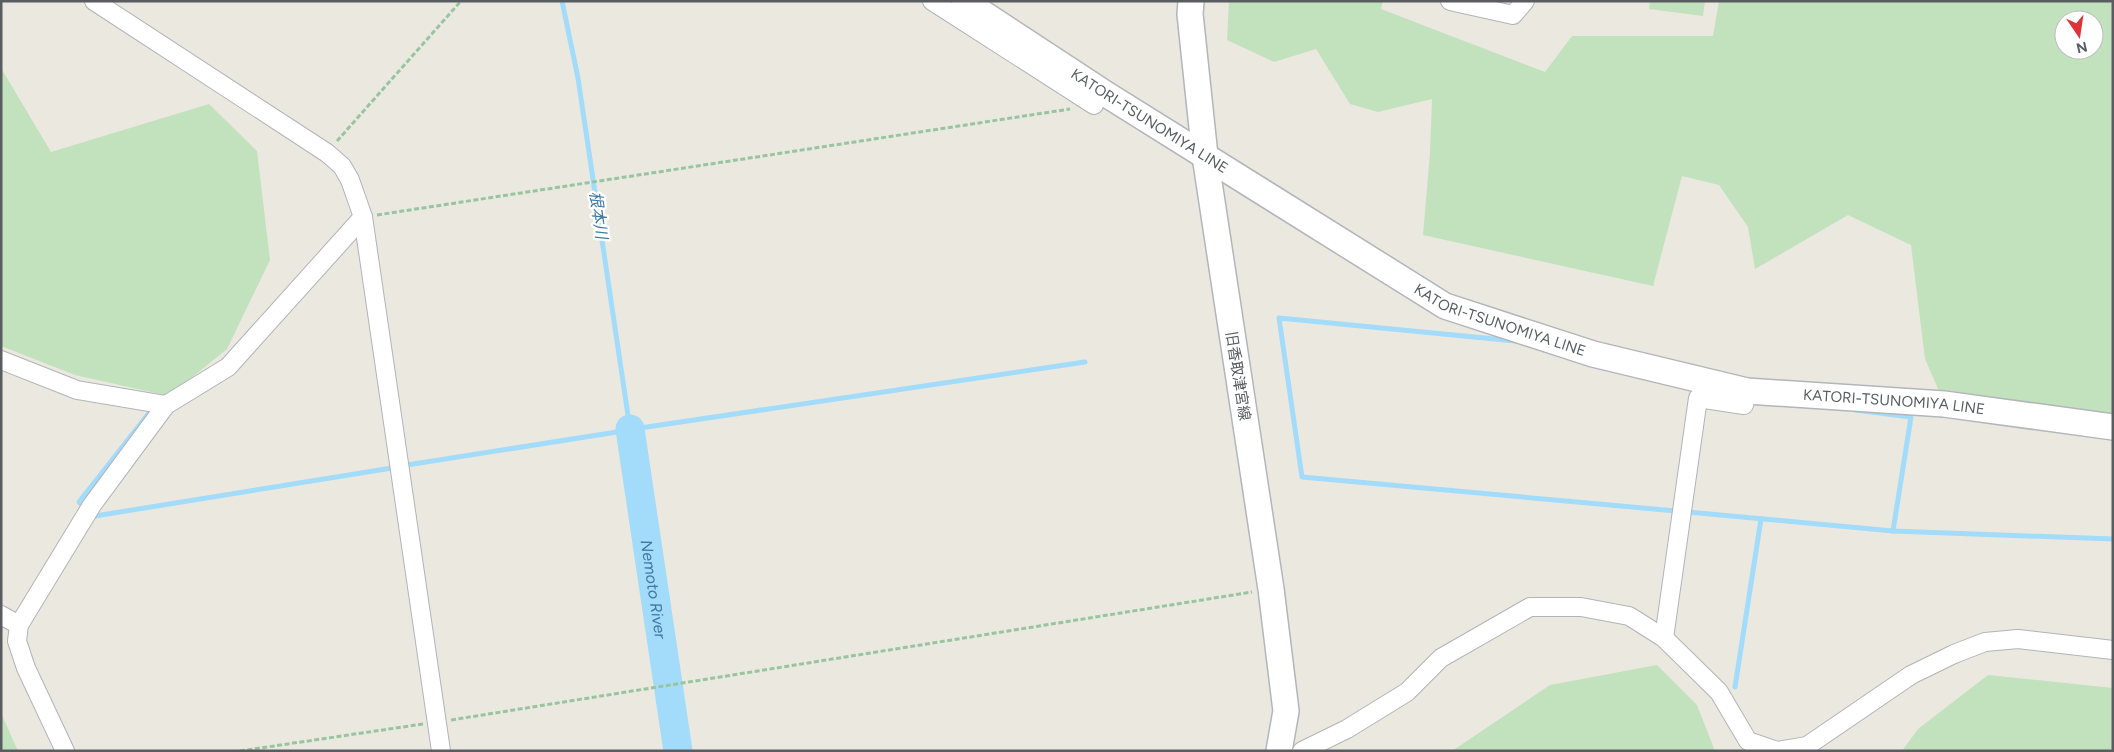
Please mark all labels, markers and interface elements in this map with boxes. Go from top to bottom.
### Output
north arrow [2054,10,2104,60]
text: N [2075,38,2089,57]
street label: KATORI-TSUNOMIYA LINE [1068,65,1231,177]
water label: 根本川 [586,190,612,242]
street label: KATORI-TSUNOMIYA LINE [1411,280,1588,360]
street label: 旧香取津宮線 [1222,330,1254,422]
street label: KATORI-TSUNOMIYA LINE [1803,386,1986,418]
water label: Nemoto River [637,539,670,641]

